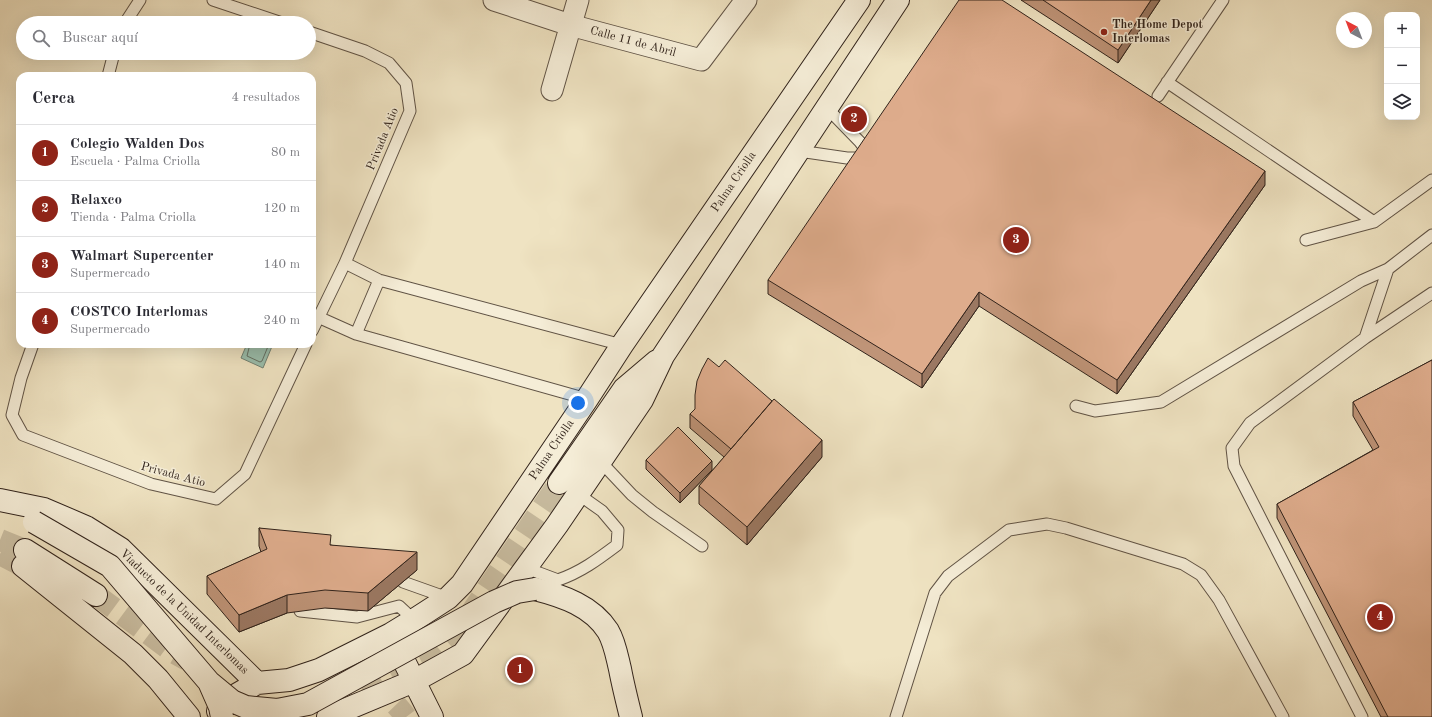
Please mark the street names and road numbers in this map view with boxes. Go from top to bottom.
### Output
street label: Calle 11 de Abril [589,25,677,59]
street label: Privada Atio [365,106,401,172]
street label: Palma Criolla [709,150,759,214]
street label: Palma Criolla [527,418,577,482]
street label: Privada Atio [139,461,207,489]
street label: Viaducto de la Unidad Interlomas [117,547,251,677]

